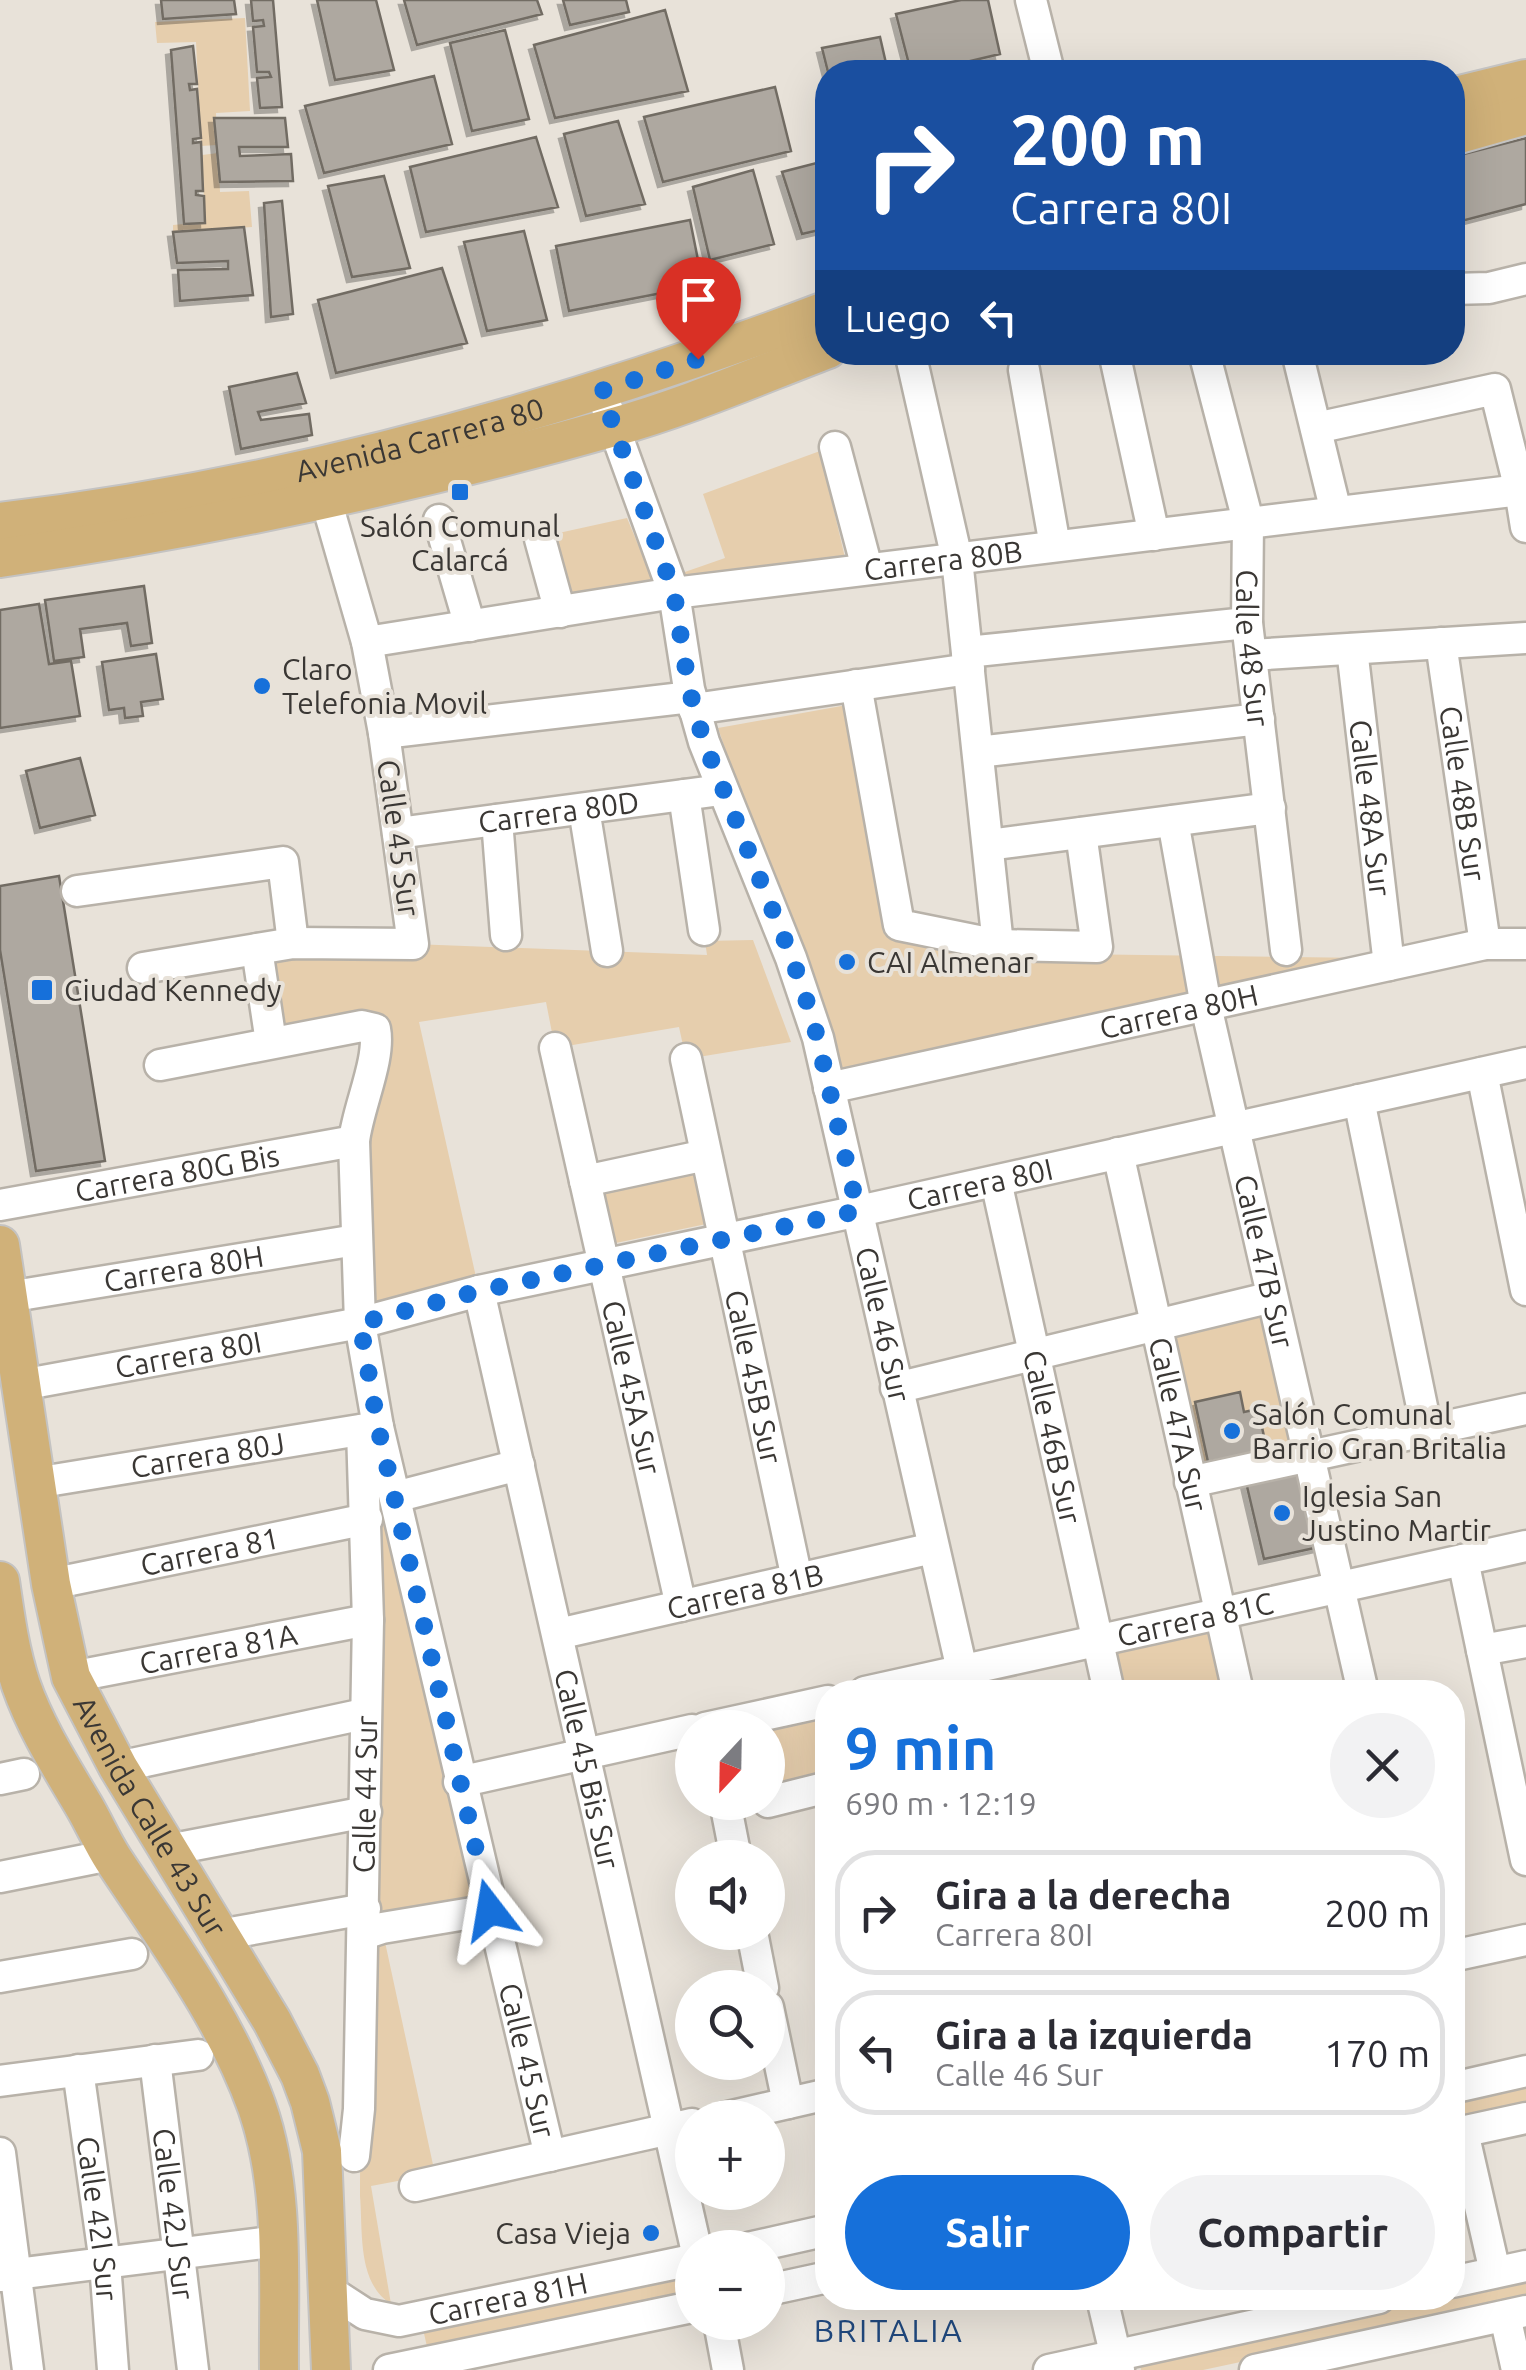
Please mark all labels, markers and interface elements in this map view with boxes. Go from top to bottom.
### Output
icon: right [845,100,975,230]
text: 200 m [1010,100,1205,178]
text: Carrera 80I [1010,182,1232,233]
pin [656,257,741,360]
icon: arrive [671,272,726,327]
icon: left [971,290,1026,345]
text: Luego [845,297,951,339]
street label: Avenida Carrera 80 [292,391,548,488]
marker: Salón Comunal Calarcá [449,481,471,503]
place label: Salón Comunal Calarcá [360,509,560,577]
street label: Carrera 80B [862,534,1024,587]
street label: Calle 48 Sur [1230,569,1276,729]
place label: Claro Telefonia Movil [282,652,487,720]
marker: Claro Telefonia Movil [251,675,273,697]
street label: Calle 48B Sur [1433,703,1493,884]
street label: Calle 48A Sur [1343,718,1398,899]
street label: Calle 45 Sur [371,757,427,919]
street label: Carrera 80D [476,784,641,839]
place label: CAI Almenar [867,945,1034,979]
marker: CAI Almenar [836,951,858,973]
place label: Ciudad Kennedy [64,973,281,1007]
marker: Ciudad Kennedy [29,977,55,1003]
street label: Carrera 80H [1096,977,1261,1045]
street label: Carrera 80G Bis [72,1138,282,1208]
street label: Carrera 80I [904,1152,1056,1217]
street label: Calle 47B Sur [1228,1171,1301,1352]
street label: Carrera 80H [101,1238,266,1298]
street label: Calle 46 Sur [849,1244,918,1406]
street label: Calle 45B Sur [719,1287,789,1468]
street label: Calle 45A Sur [596,1297,668,1478]
street label: Carrera 80I [112,1324,264,1384]
street label: Calle 47A Sur [1143,1334,1214,1515]
street label: Calle 46B Sur [1017,1347,1088,1528]
place label: Salón Comunal Barrio Gran Britalia [1252,1397,1507,1465]
marker: Salón Comunal Barrio Gran Britalia [1221,1420,1243,1442]
street label: Carrera 80J [128,1426,287,1484]
place label: Iglesia San Justino Martir [1302,1479,1491,1547]
marker: Iglesia San Justino Martir [1271,1502,1293,1524]
street label: Carrera 81 [137,1521,282,1582]
street label: Carrera 81B [664,1557,827,1625]
street label: Carrera 81C [1114,1585,1276,1653]
street label: Carrera 81A [136,1617,301,1681]
street label: Calle 45 Bis Sur [548,1666,627,1873]
street label: Avenida Calle 43 Sur [67,1690,234,1943]
north arrow [675,1710,785,1820]
map controls [675,1710,785,2340]
button: close [1330,1713,1435,1818]
street label: Calle 44 Sur [346,1714,383,1874]
text: 9 min [845,1714,997,1781]
text: 690 m · 12:19 [845,1785,1037,1821]
button: sound [675,1840,785,1950]
position arrow [438,1858,542,1962]
text: Gira a la derecha [935,1874,1231,1916]
icon: right [850,1885,905,1940]
text: 200 m [1324,1892,1430,1934]
text: Carrera 80I [935,1916,1093,1952]
button: search [675,1970,785,2080]
street label: Calle 45 Sur [493,1979,562,2142]
text: Gira a la izquierda [935,2014,1253,2056]
icon: left [850,2025,905,2080]
text: 170 m [1324,2032,1430,2074]
text: Calle 46 Sur [935,2056,1103,2092]
button: + [675,2100,785,2210]
street label: Calle 42J Sur [146,2126,201,2302]
street label: Calle 42I Sur [70,2134,125,2303]
button: Salir [845,2175,1130,2290]
button: Compartir [1150,2175,1435,2290]
place label: Casa Vieja [495,2216,631,2250]
marker: Casa Vieja [640,2222,662,2244]
button: − [675,2230,785,2340]
street label: Carrera 81H [425,2265,590,2331]
district label: BRITALIA [814,2312,964,2348]

